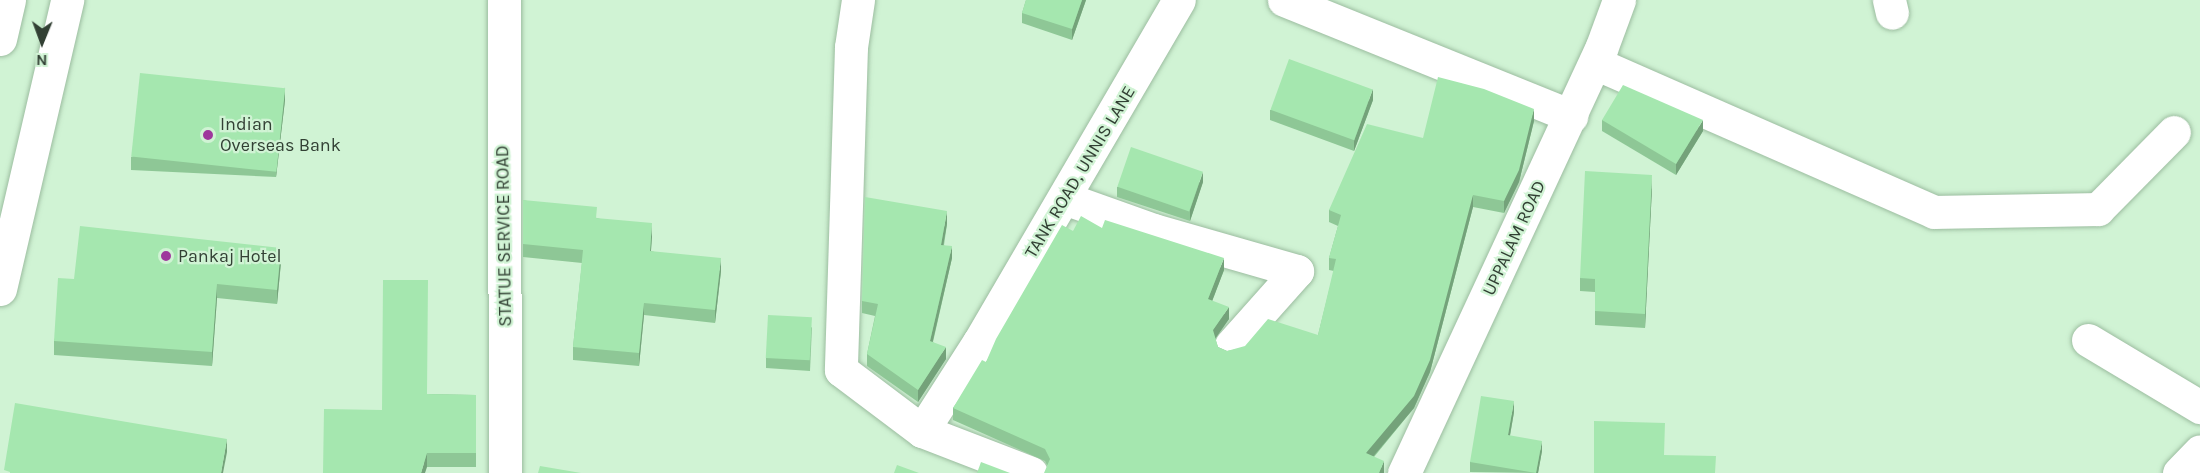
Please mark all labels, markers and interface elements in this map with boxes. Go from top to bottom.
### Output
north arrow [12,12,72,72]
text: N [36,51,48,70]
street label: TANK ROAD, UNNIS LANE [1020,82,1140,262]
place label: Indian Overseas Bank [220,114,341,156]
marker: Indian Overseas Bank [201,128,215,142]
street label: STATUE SERVICE ROAD [492,145,516,327]
street label: UPPALAM ROAD [1478,177,1550,299]
place label: Pankaj Hotel [178,245,282,267]
marker: Pankaj Hotel [159,249,173,263]

